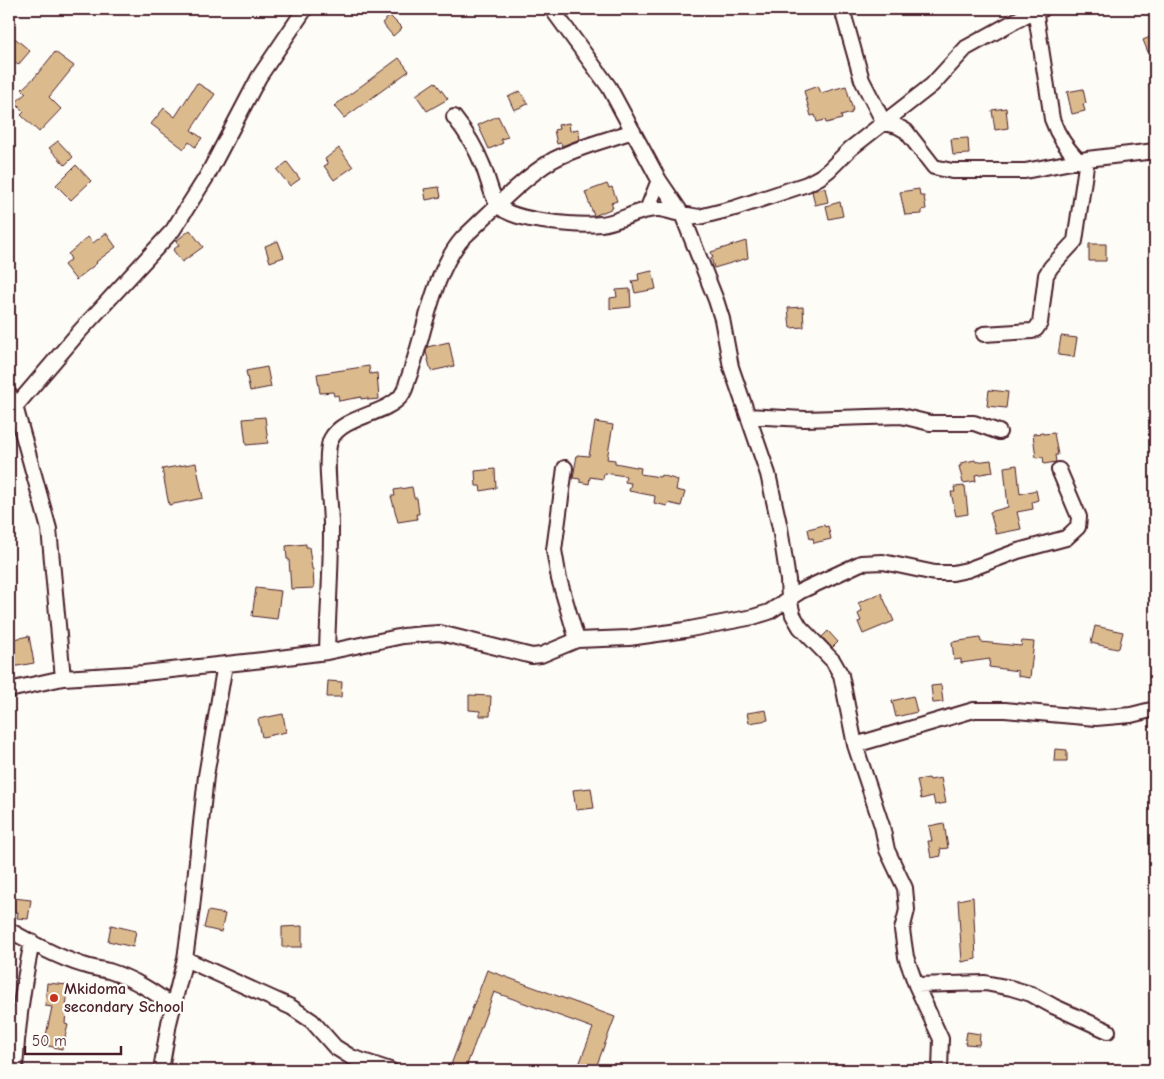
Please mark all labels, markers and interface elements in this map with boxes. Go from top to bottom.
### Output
place label: Mkidoma secondary School [64,980,184,1016]
marker: Mkidoma secondary School [48,992,60,1004]
scale bar [25,1024,121,1056]
text: 50 m [32,1032,67,1050]

